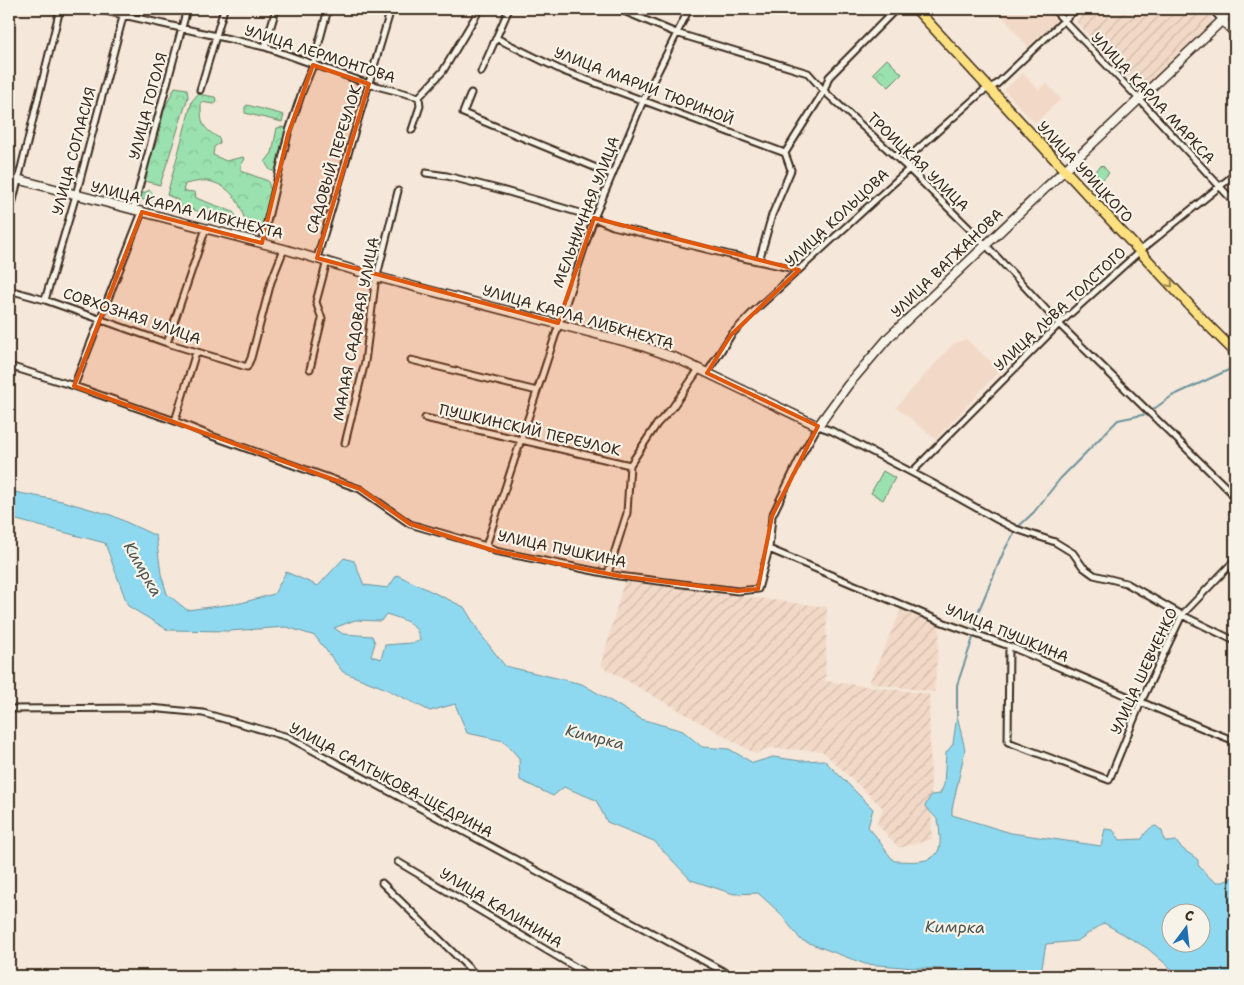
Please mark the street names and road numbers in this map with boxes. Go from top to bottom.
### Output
street label: УЛИЦА ЛЕРМОНТОВА [242,20,398,88]
street label: УЛИЦА КАРЛА МАРКСА [1087,28,1219,168]
street label: УЛИЦА МАРИИ ТЮРИНОЙ [551,41,737,130]
street label: УЛИЦА ГОГОЛЯ [124,50,172,162]
street label: САДОВЫЙ ПЕРЕУЛОК [301,82,366,236]
street label: УЛИЦА СОГЛАСИЯ [47,85,101,217]
street label: ТРОИЦКАЯ УЛИЦА [863,108,973,216]
street label: УЛИЦА УРИЦКОГО [1033,117,1137,227]
street label: МЕЛЬНИЧНАЯ УЛИЦА [548,133,624,290]
street label: УЛИЦА КОЛЬЦОВА [781,164,894,272]
street label: УЛИЦА КАРЛА ЛИБКНЕХТА [88,176,286,244]
street label: УЛИЦА ВАГЖАНОВА [887,204,1008,322]
street label: МАЛАЯ САДОВАЯ УЛИЦА [328,235,384,423]
street label: УЛИЦА ЛЬВА ТОЛСТОГО [990,242,1130,376]
street label: УЛИЦА КАРЛА ЛИБКНЕХТА [480,280,676,354]
street label: СОВХОЗНАЯ УЛИЦА [60,283,204,349]
street label: ПУШКИНСКИЙ ПЕРЕУЛОК [437,398,623,461]
street label: УЛИЦА ПУШКИНА [496,526,628,572]
street label: УЛИЦА ПУШКИНА [942,599,1072,667]
street label: УЛИЦА ШЕВЧЕНКО [1106,604,1182,738]
street label: УЛИЦА САЛТЫКОВА-ЩЕДРИНА [286,718,496,842]
street label: УЛИЦА КАЛИНИНА [436,863,566,953]

